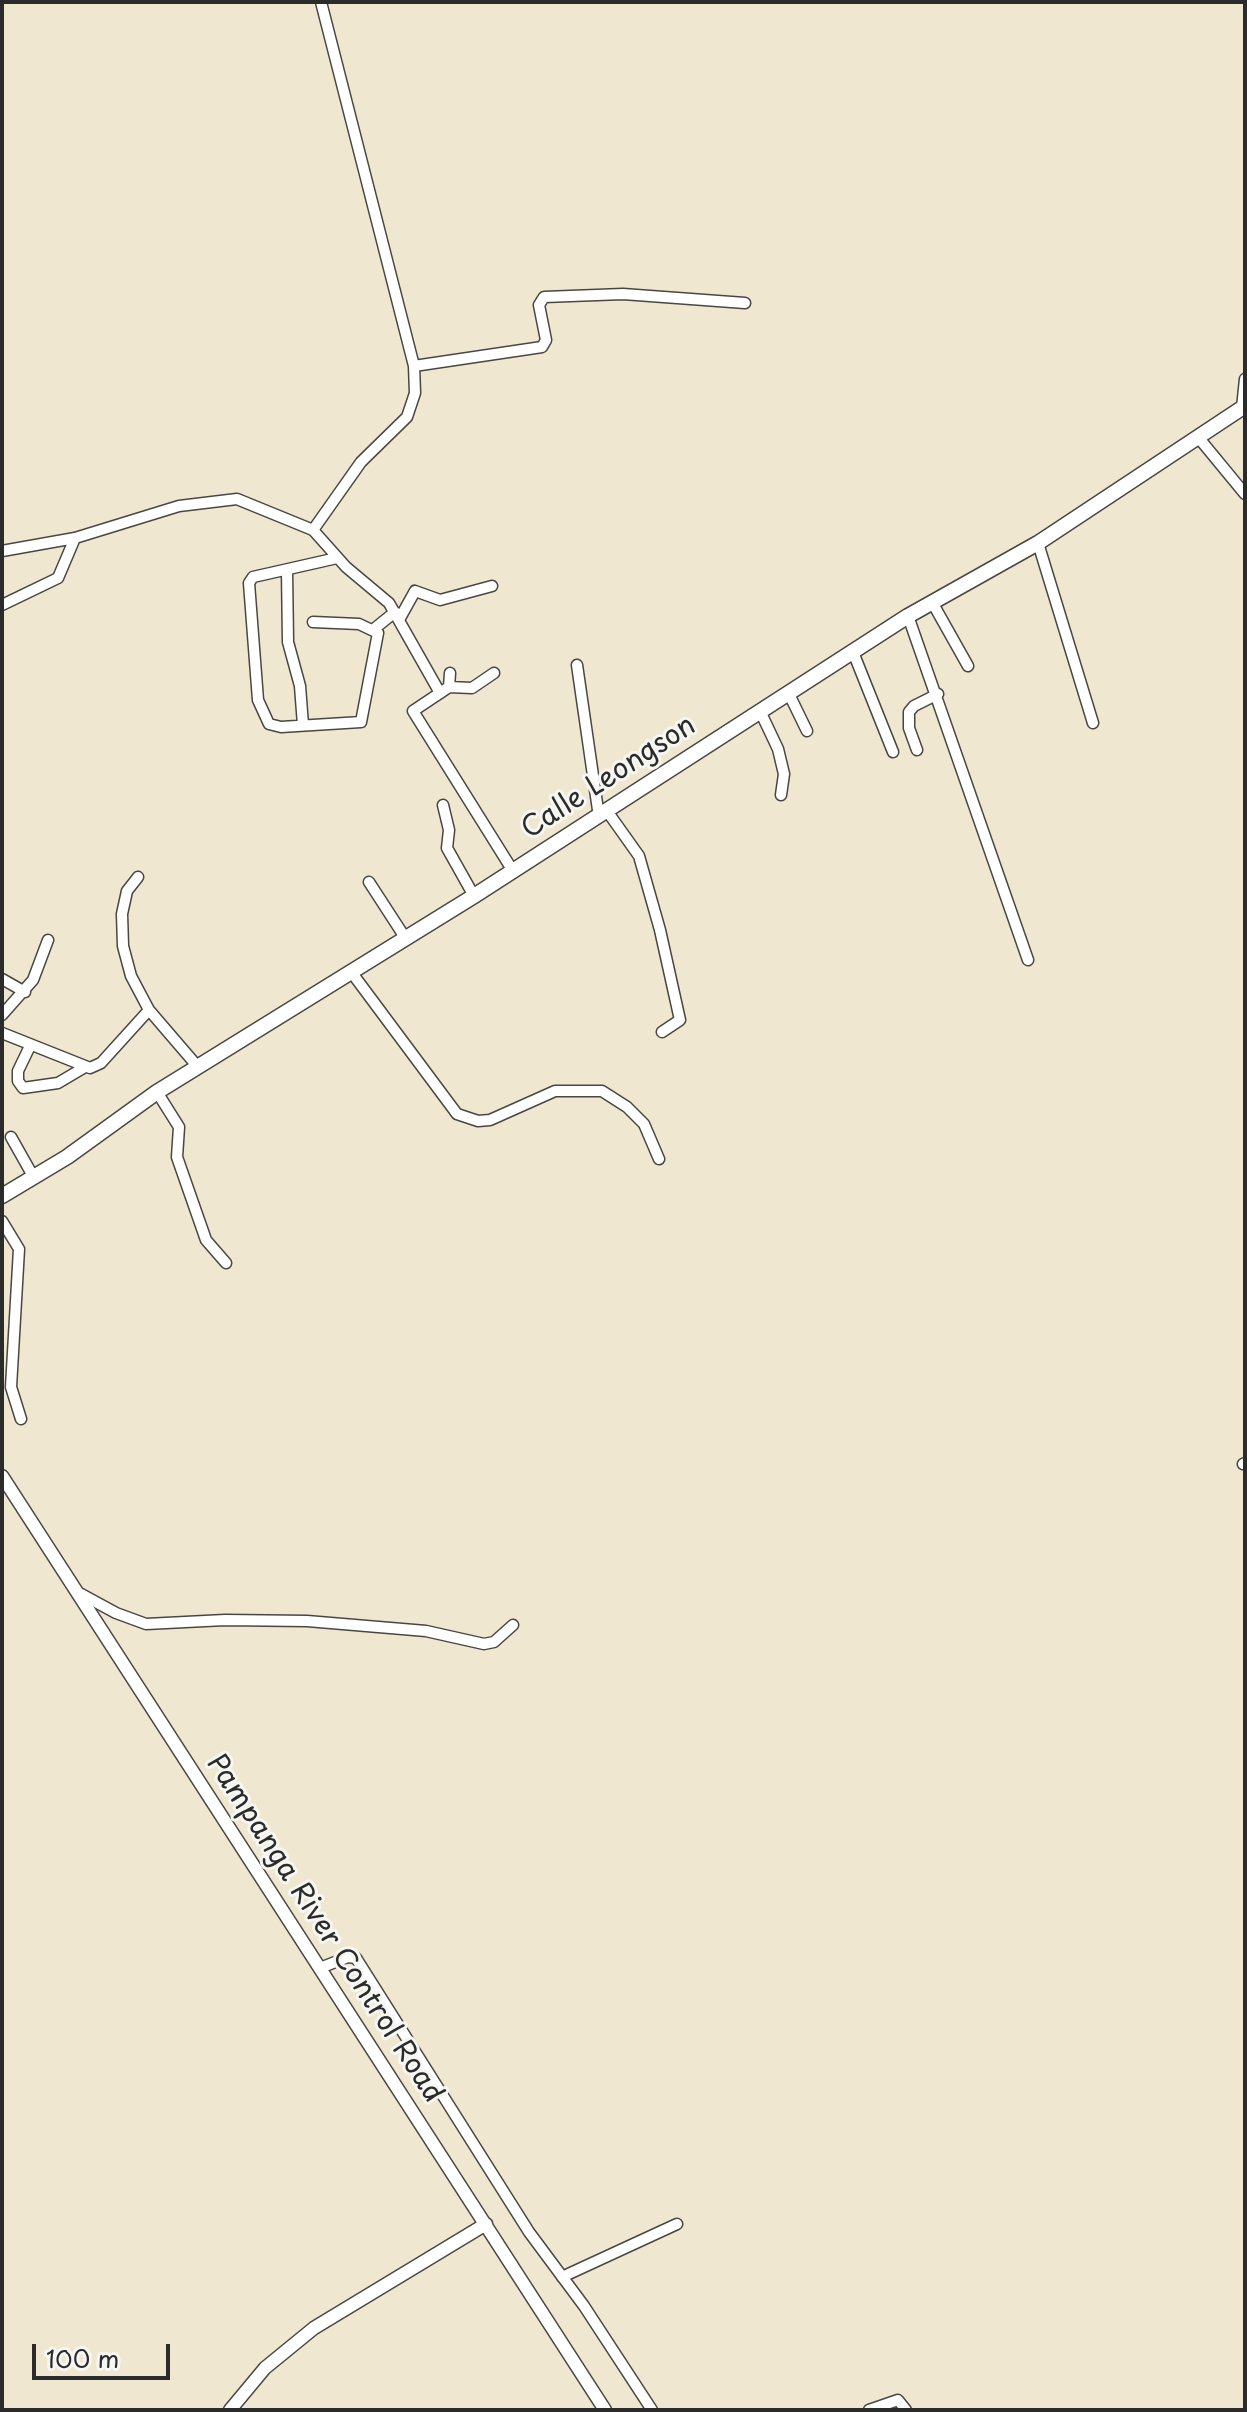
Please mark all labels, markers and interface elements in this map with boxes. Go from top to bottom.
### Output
street label: Calle Leongson [516,709,702,847]
street label: Pampanga River Control Road [199,1749,449,2109]
scale bar [36,2328,174,2378]
text: 100 m [46,2340,119,2376]

